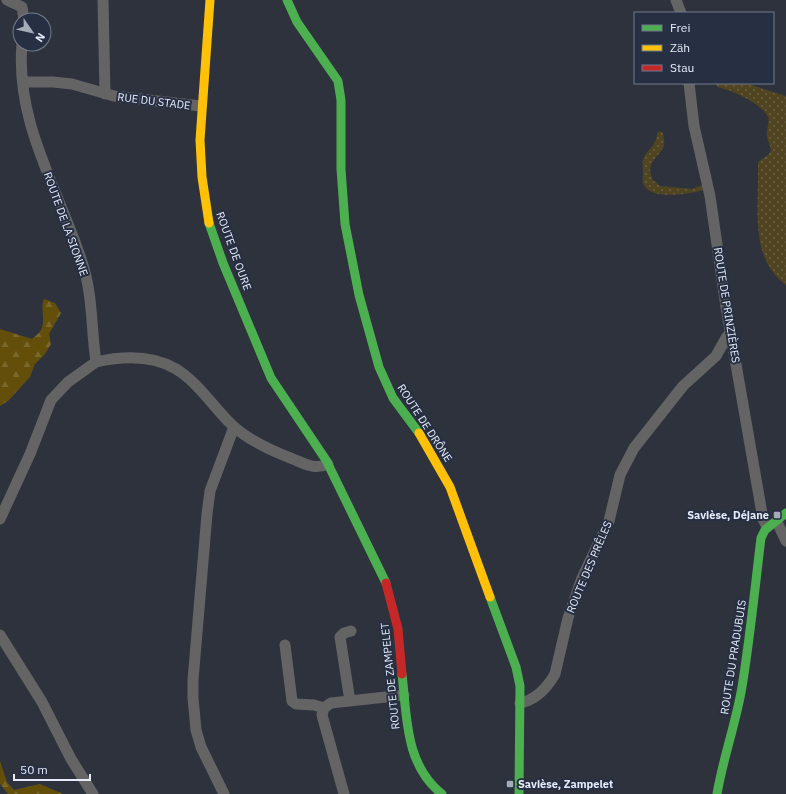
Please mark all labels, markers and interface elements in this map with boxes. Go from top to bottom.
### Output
north arrow [12,12,52,52]
legend [634,12,774,84]
text: Frei [670,20,690,35]
text: N [32,30,48,45]
text: Zäh [670,40,690,55]
text: Stau [670,60,694,75]
street label: RUE DU STADE [117,90,191,112]
street label: ROUTE DE LA SIONNE [41,170,91,278]
street label: ROUTE DE OURE [213,210,255,292]
street label: ROUTE DE PRINZIÈRES [711,246,743,364]
street label: ROUTE DE DRÔNE [395,381,455,465]
place label: Savièse, Déjane [687,508,769,522]
marker: Savièse, Déjane [772,510,782,520]
street label: ROUTE DES PRÊLES [563,519,615,615]
street label: ROUTE DU PRADUBUIS [717,599,749,715]
street label: ROUTE DE ZAMPELET [377,621,403,730]
scale bar [14,756,90,782]
text: 50 m [20,762,48,777]
place label: Savièse, Zampelet [518,777,613,791]
marker: Savièse, Zampelet [505,779,515,789]

